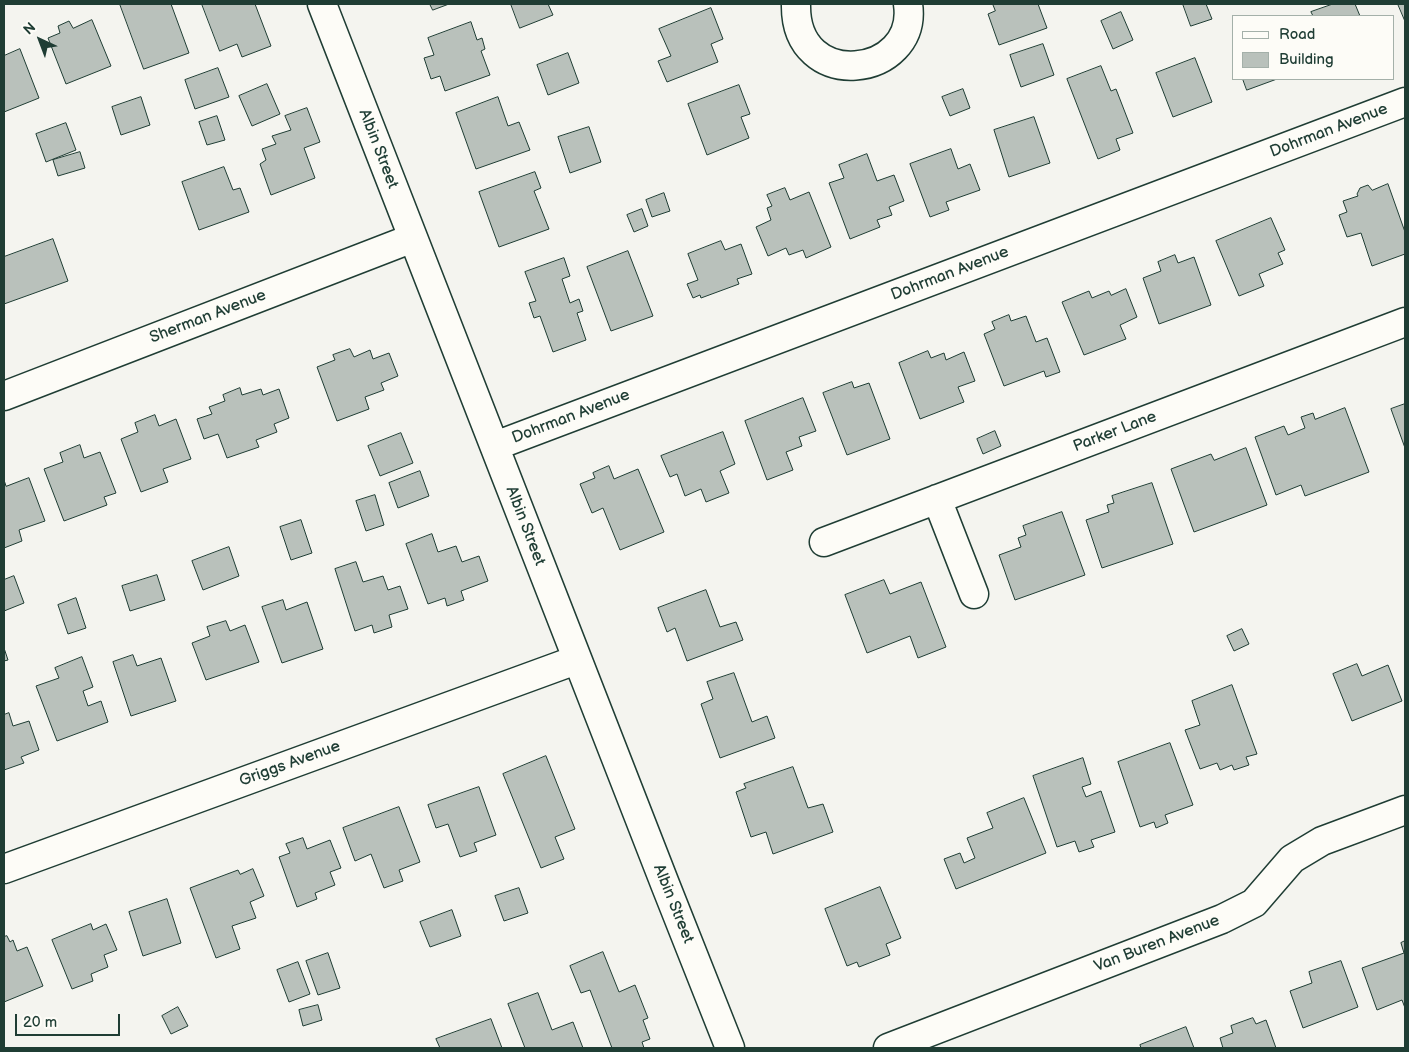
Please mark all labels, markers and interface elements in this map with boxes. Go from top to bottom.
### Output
north arrow [15,15,65,65]
legend [1232,15,1394,80]
text: N [20,19,39,38]
text: Road [1279,25,1315,44]
text: Building [1279,50,1334,69]
street label: Dohrman Avenue [1267,100,1391,162]
street label: Albin Street [354,107,402,191]
street label: Dohrman Avenue [888,243,1012,305]
street label: Sherman Avenue [147,286,269,348]
street label: Dohrman Avenue [509,386,633,448]
street label: Parker Lane [1071,407,1159,457]
street label: Albin Street [501,484,549,568]
street label: Griggs Avenue [237,737,343,791]
street label: Albin Street [648,862,698,946]
street label: Van Buren Avenue [1092,911,1222,977]
scale bar [18,1004,122,1036]
text: 20 m [23,1013,57,1032]

